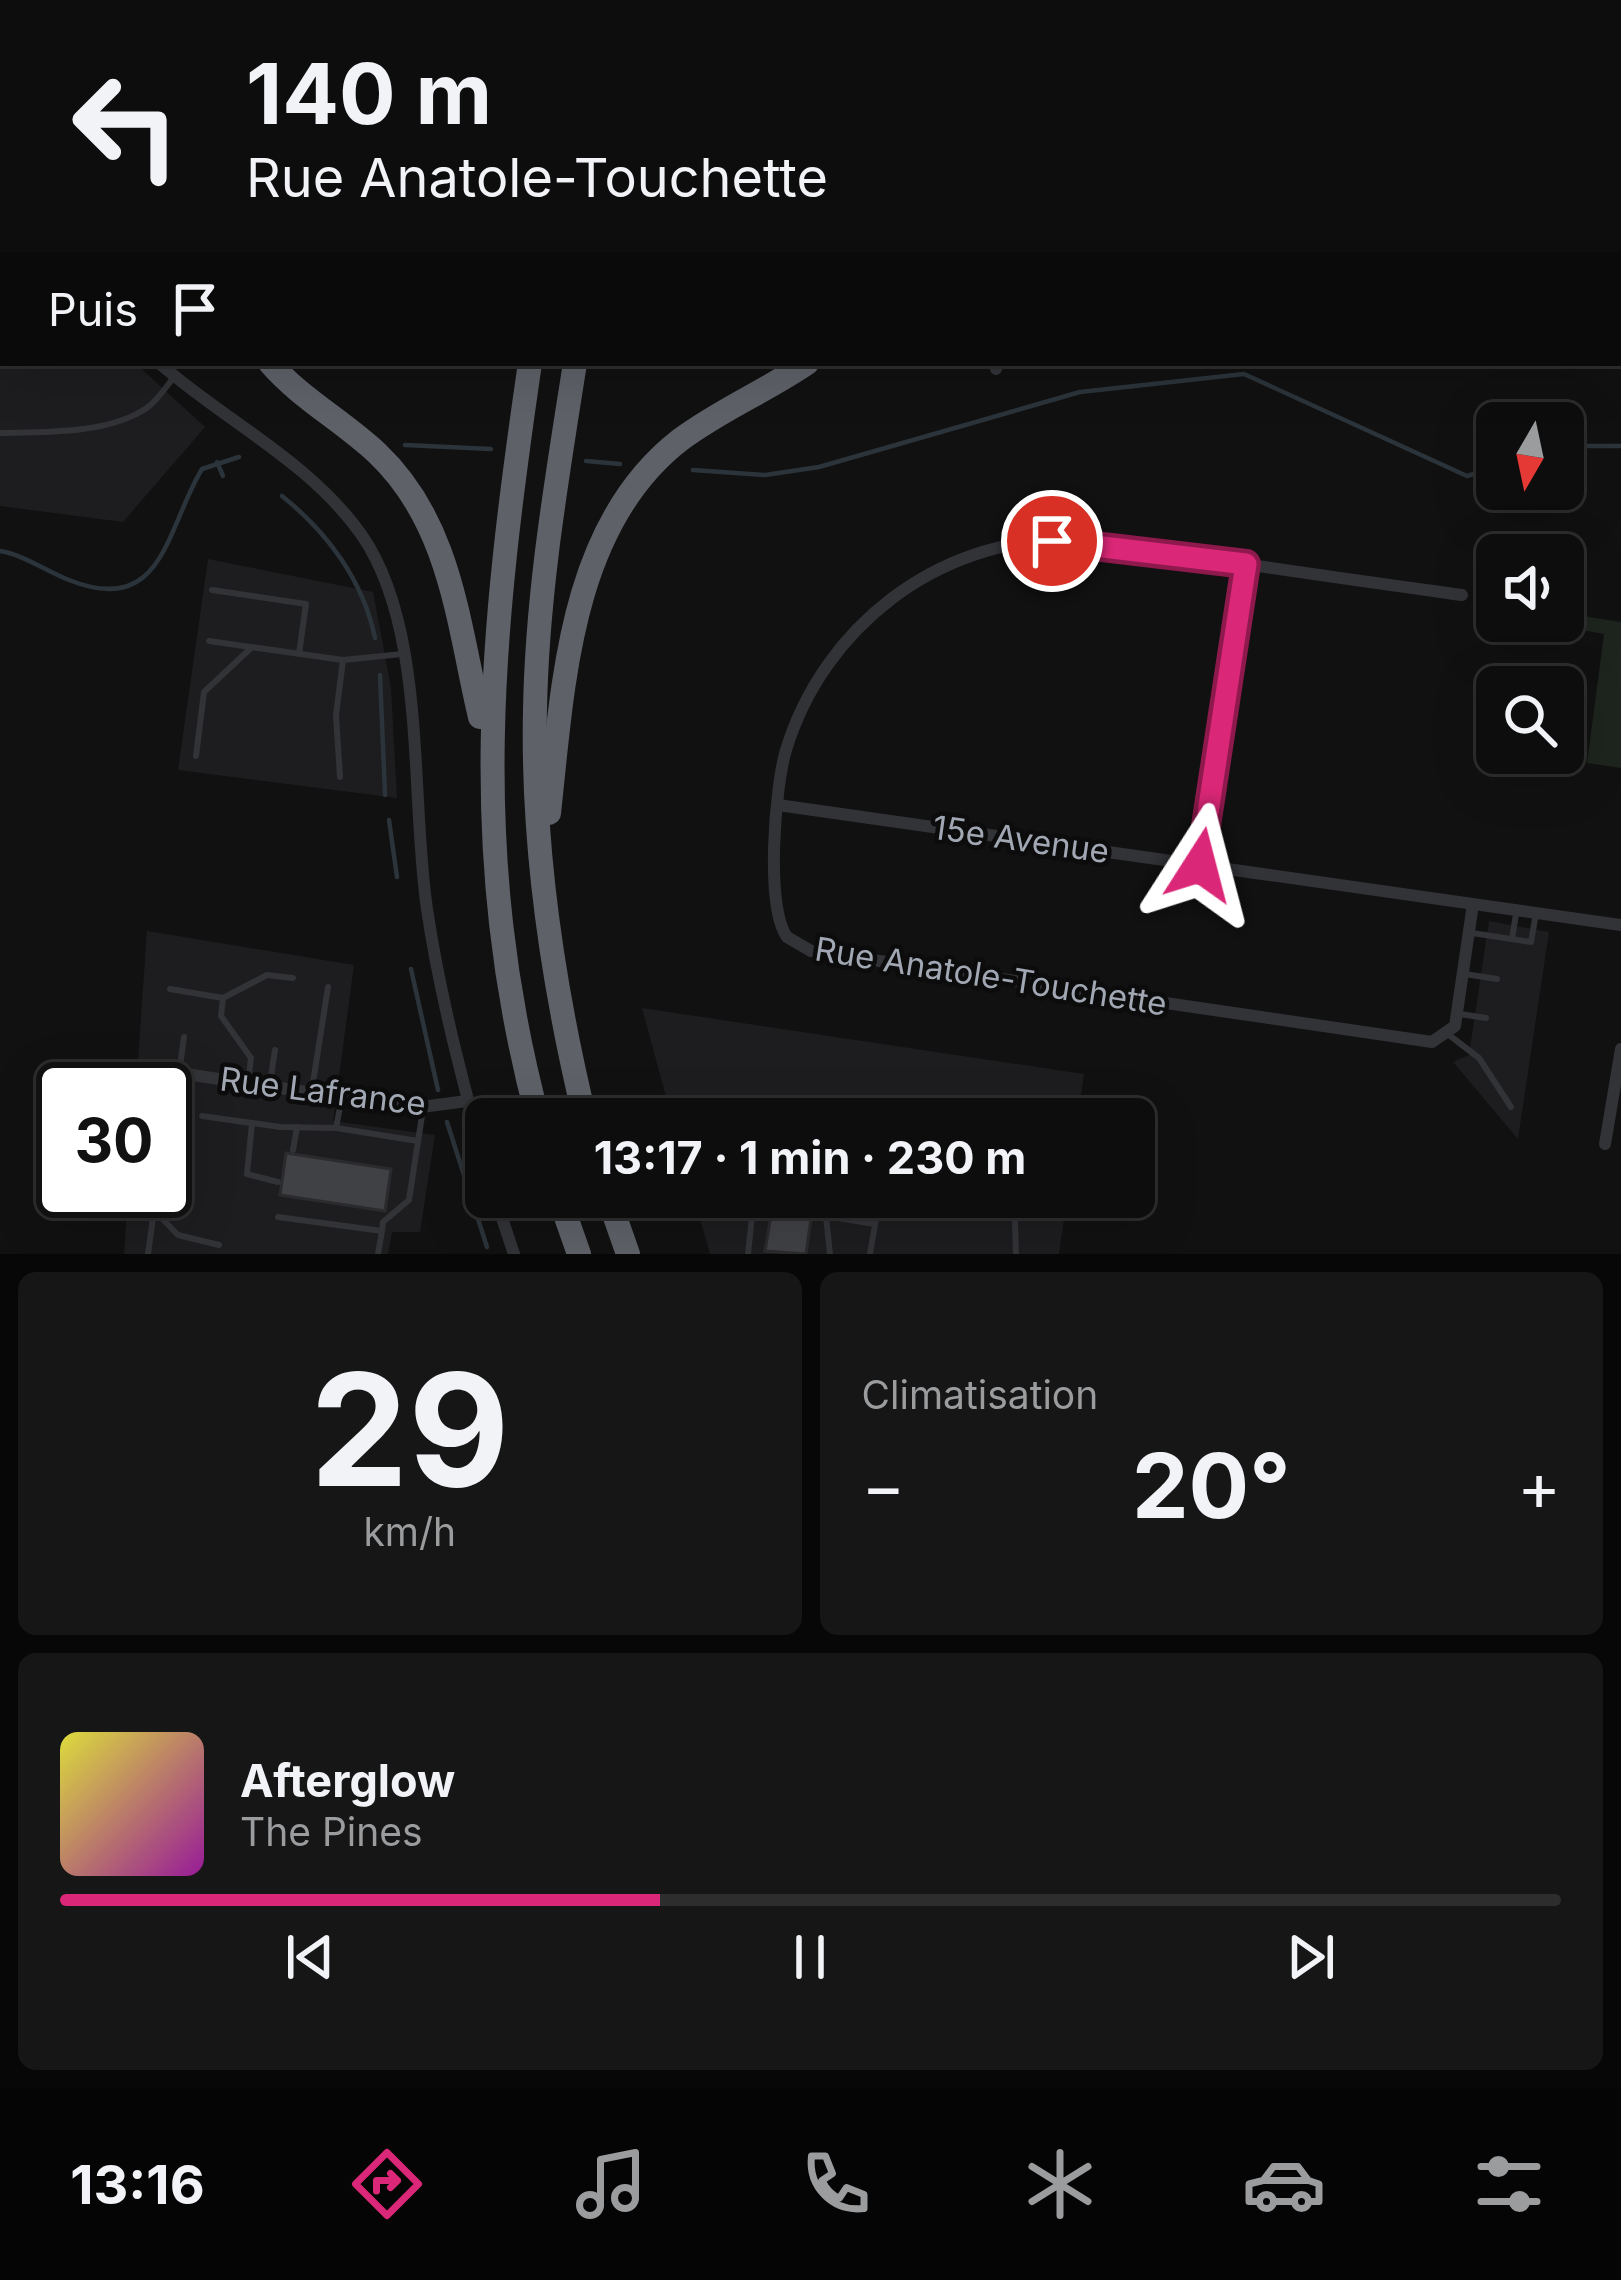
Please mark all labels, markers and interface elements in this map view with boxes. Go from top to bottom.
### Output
text: 140 m [246,43,492,144]
icon: left [48,48,204,204]
text: Rue Anatole-Touchette [246,145,828,210]
icon: arrive [162,276,228,342]
text: Puis [48,282,138,337]
north arrow [1476,402,1584,510]
map controls [1476,402,1584,774]
pin [1001,490,1103,592]
icon: arrive [1019,508,1085,574]
button: sound [1476,534,1584,642]
button: search [1476,666,1584,774]
position arrow [1137,802,1263,928]
street label: 15e Avenue [930,807,1112,871]
street label: Rue Anatole-Touchette [812,928,1170,1024]
street label: Rue Lafrance [218,1059,428,1123]
speed limit sign: 30 [36,1062,192,1218]
text: 13:17 · 1 min · 230 m [594,1130,1026,1185]
text: 29 [310,1335,510,1524]
text: Climatisation [862,1371,1098,1418]
text: 20° [1132,1431,1291,1540]
text: − [862,1446,905,1526]
text: + [1517,1446,1561,1526]
text: km/h [363,1508,456,1555]
text: Afterglow [240,1753,455,1808]
text: The Pines [240,1808,423,1855]
icon: previous [277,1924,343,1990]
icon: pause [777,1924,843,1990]
icon: next [1278,1924,1344,1990]
icon: directions [345,2142,429,2226]
icon: music [569,2142,653,2226]
icon: phone [794,2142,878,2226]
icon: climate [1018,2142,1102,2226]
icon: car [1242,2142,1326,2226]
icon: filters [1467,2142,1551,2226]
text: 13:16 [70,2152,205,2217]

